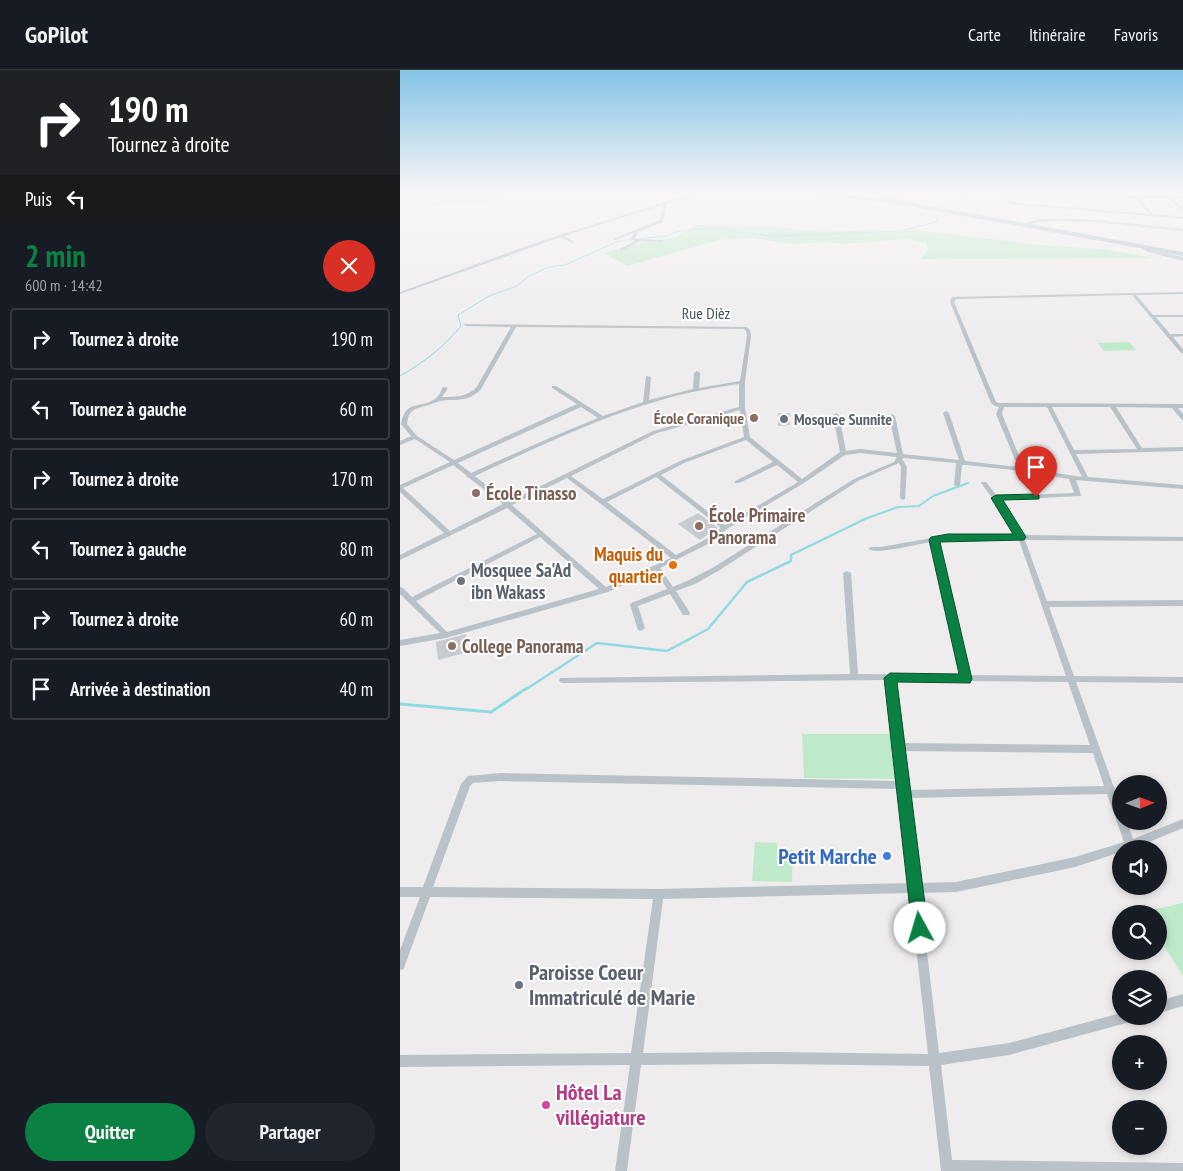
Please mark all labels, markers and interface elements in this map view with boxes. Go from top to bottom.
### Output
text: GoPilot [25,19,88,50]
text: Carte [968,23,1001,46]
text: Itinéraire [1029,23,1086,46]
text: Favoris [1114,23,1158,46]
text: 190 m [108,86,189,132]
icon: right [25,90,90,155]
text: Tournez à droite [108,130,230,158]
icon: left [62,185,90,213]
text: Puis [25,187,52,211]
text: 2 min [25,236,86,275]
button: close [323,240,375,292]
text: 600 m · 14:42 [25,275,103,295]
street label: Rue Dièz [682,303,731,323]
icon: right [27,325,55,353]
text: Tournez à droite [70,327,179,351]
text: 190 m [331,327,373,351]
icon: left [27,395,55,423]
text: Tournez à gauche [70,397,187,421]
text: 60 m [340,397,373,421]
place label: École Coranique [654,408,744,428]
place label: Mosquee Sunnite [794,409,892,429]
marker: École Coranique [748,412,760,424]
marker: Mosquee Sunnite [778,413,790,425]
pin [1015,446,1057,497]
icon: arrive [1022,453,1050,481]
icon: right [27,465,55,493]
text: Tournez à droite [70,467,179,491]
text: 170 m [331,467,373,491]
place label: École Tinasso [486,481,577,505]
marker: École Tinasso [470,487,482,499]
place label: École Primaire Panorama [709,503,806,549]
marker: École Primaire Panorama [693,520,705,532]
icon: left [27,535,55,563]
text: Tournez à gauche [70,537,187,561]
text: 80 m [340,537,373,561]
place label: Maquis du quartier [594,542,663,588]
place label: Mosquee Sa'Ad ibn Wakass [471,558,571,604]
marker: Maquis du quartier [667,559,679,571]
marker: Mosquee Sa'Ad ibn Wakass [455,575,467,587]
icon: right [27,605,55,633]
text: Tournez à droite [70,607,179,631]
text: 60 m [340,607,373,631]
place label: College Panorama [462,634,584,658]
marker: College Panorama [446,640,458,652]
icon: arrive [27,675,55,703]
text: Arrivée à destination [70,677,211,701]
text: 40 m [340,677,373,701]
north arrow [1112,775,1168,830]
map controls [1112,775,1167,1155]
button: sound [1112,840,1167,895]
place label: Petit Marche [778,842,877,870]
marker: Petit Marche [881,850,893,862]
position arrow [893,901,945,953]
button: search [1112,905,1167,960]
place label: Paroisse Coeur Immatriculé de Marie [529,958,695,1011]
button: layers [1112,970,1167,1025]
marker: Paroisse Coeur Immatriculé de Marie [513,979,525,991]
button: + [1112,1035,1167,1090]
place label: Hôtel La villégiature [555,1078,646,1131]
marker: Hôtel La villégiature [540,1099,552,1111]
button: − [1112,1100,1167,1155]
button: Quitter [25,1103,195,1161]
button: Partager [205,1103,375,1161]

